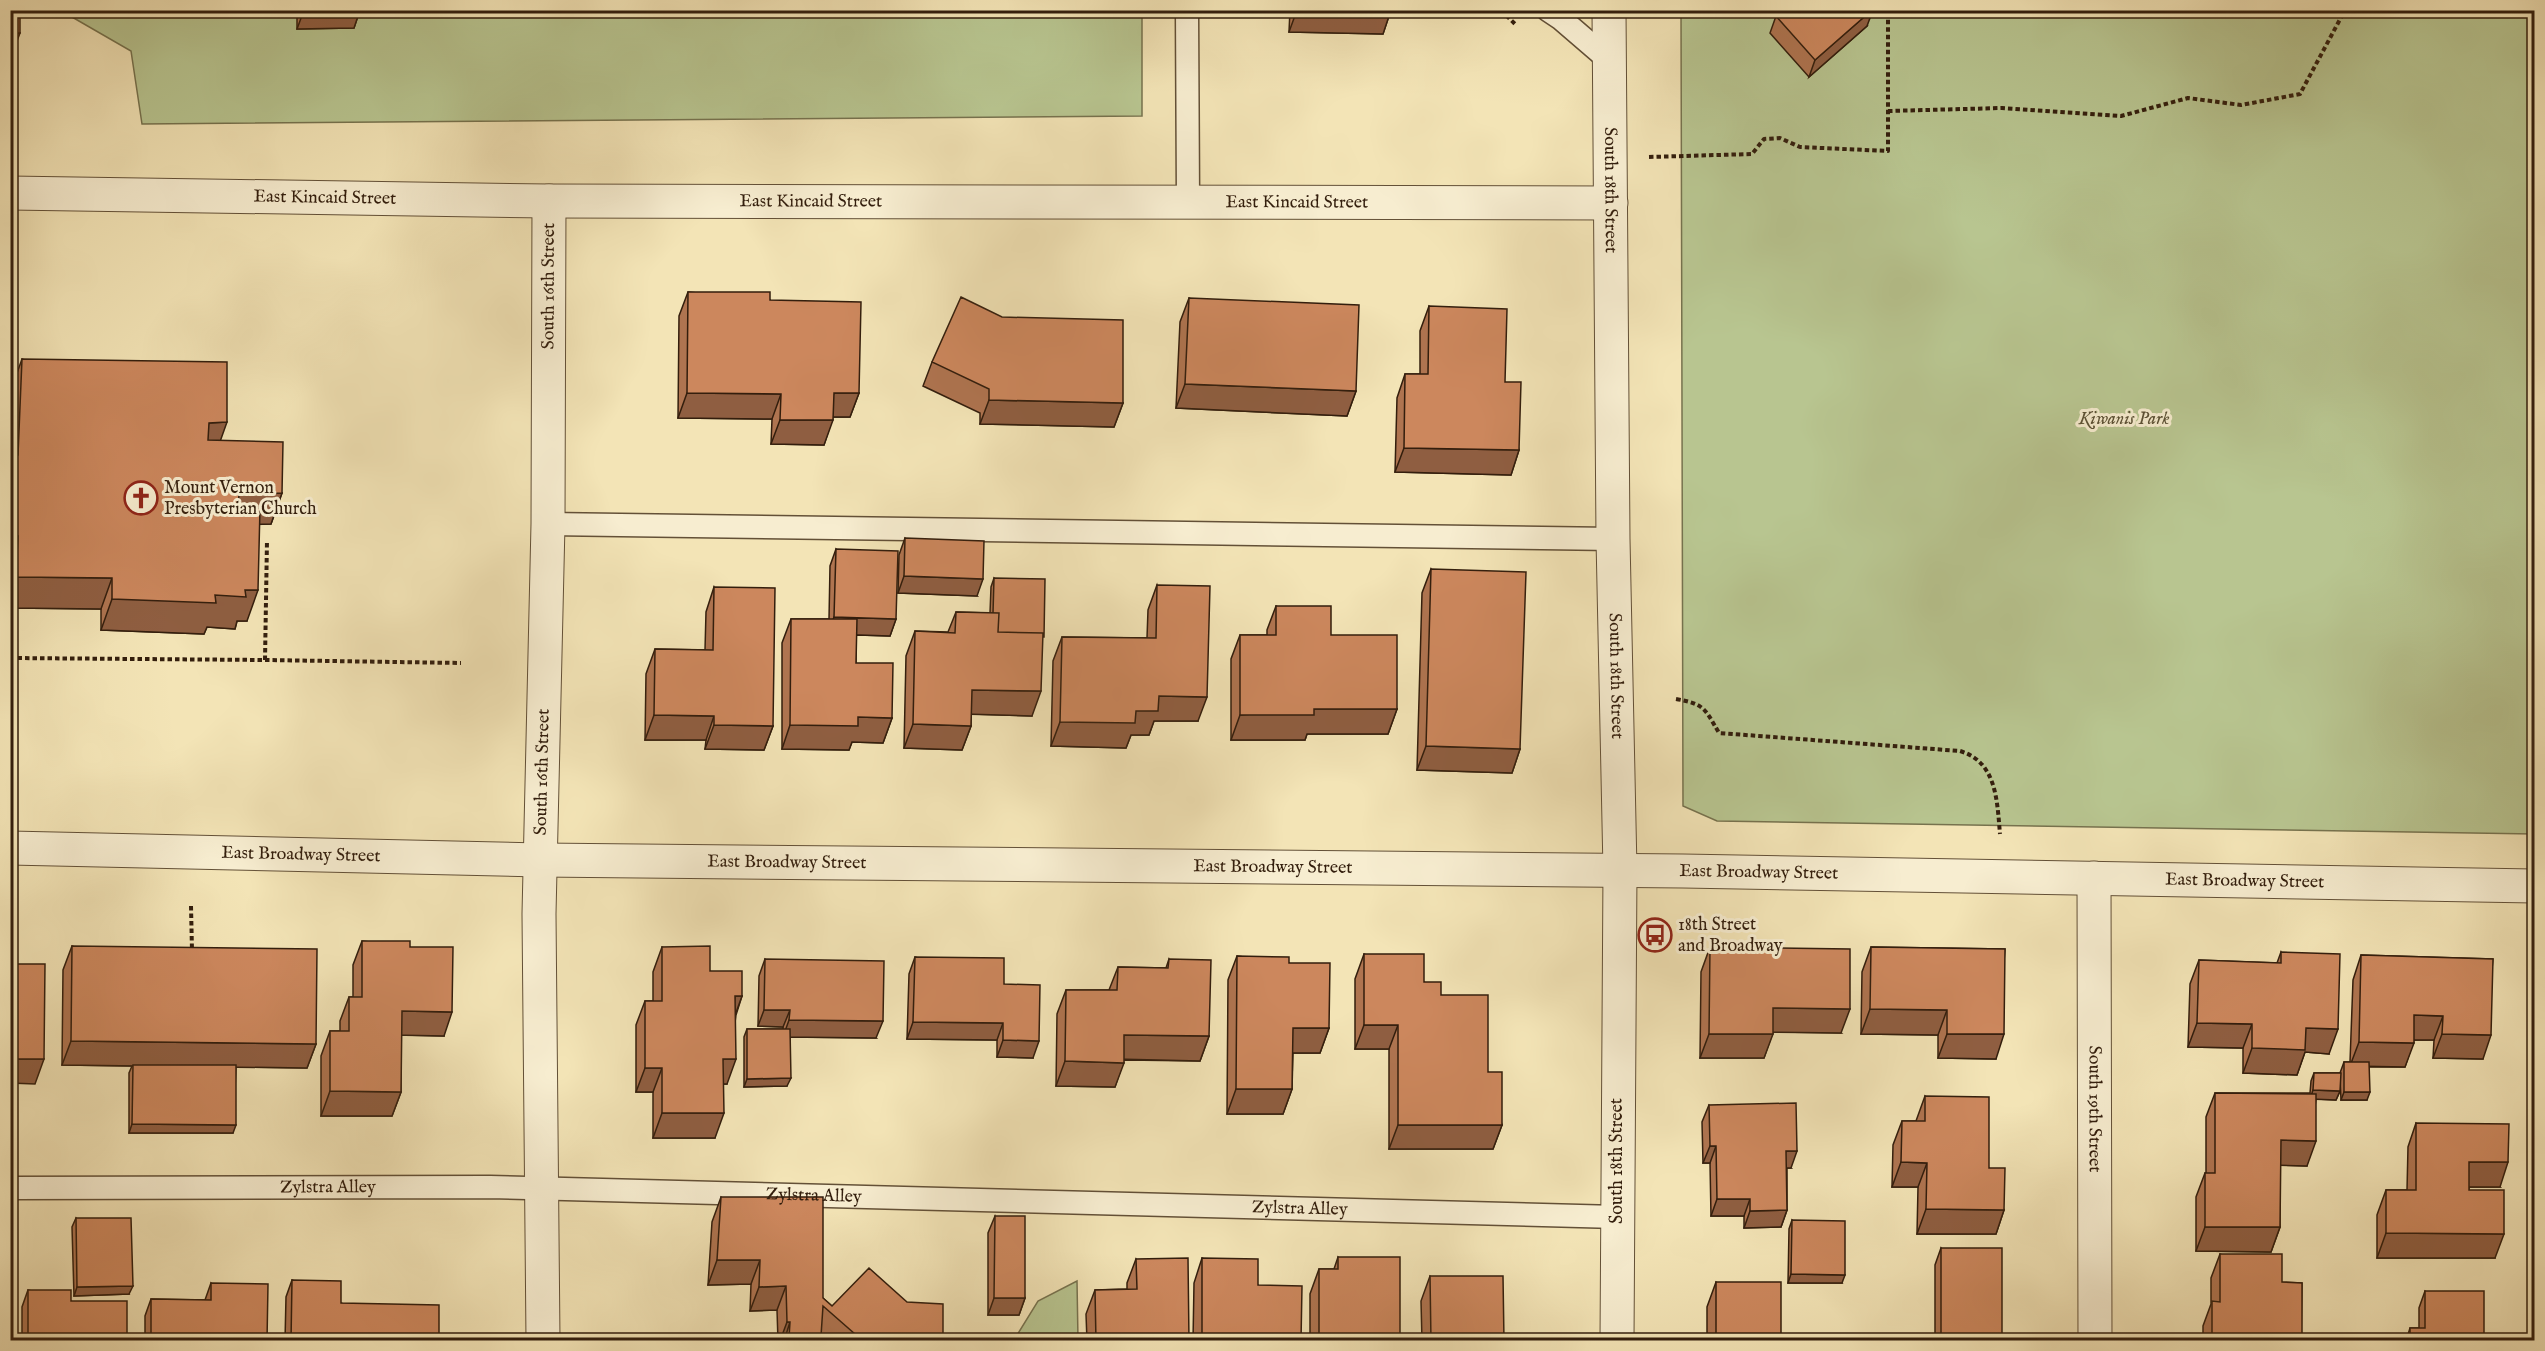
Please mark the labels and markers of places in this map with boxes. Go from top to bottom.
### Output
place label: Mount Vernon Presbyterian Church [164,477,317,521]
church icon: Mount Vernon Presbyterian Church [123,480,159,516]
place label: 18th Street and Broadway [1678,914,1783,958]
bus stop icon: 18th Street and Broadway [1637,917,1673,953]

